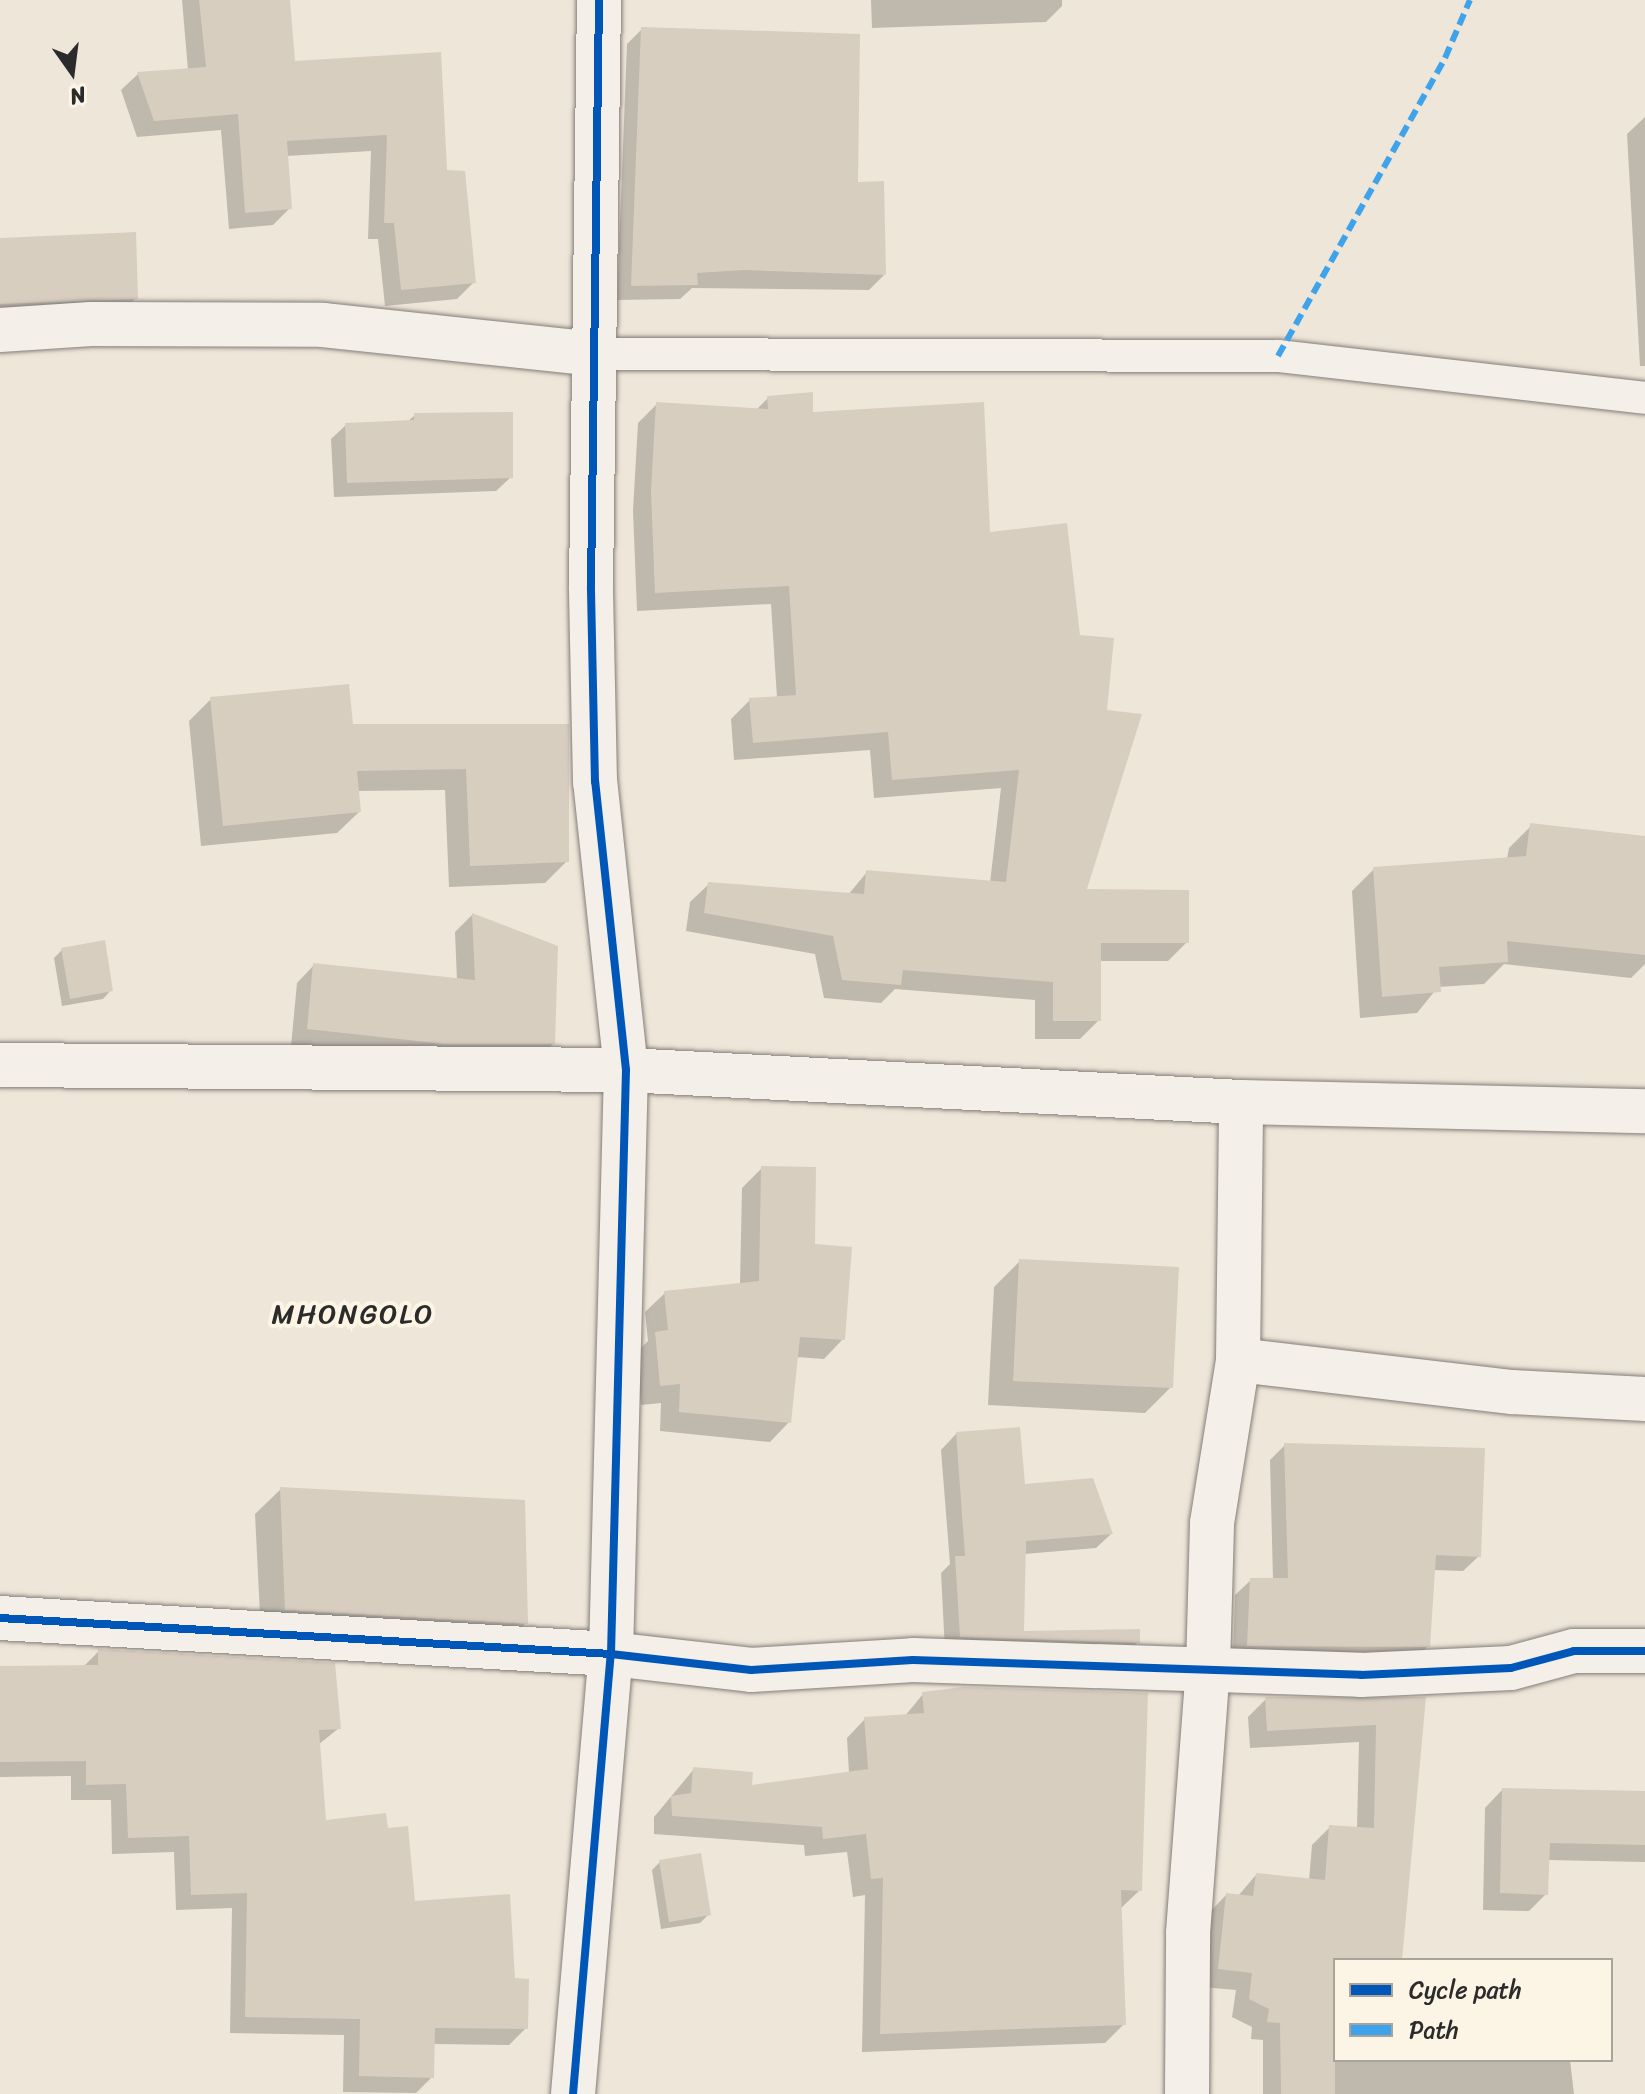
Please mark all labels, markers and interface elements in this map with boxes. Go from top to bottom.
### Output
north arrow [32,32,112,112]
text: N [66,75,90,117]
district label: MHONGOLO [271,1297,435,1331]
legend [1333,1958,1613,2062]
text: Cycle path [1409,1969,1522,2011]
text: Path [1409,2009,1459,2051]

